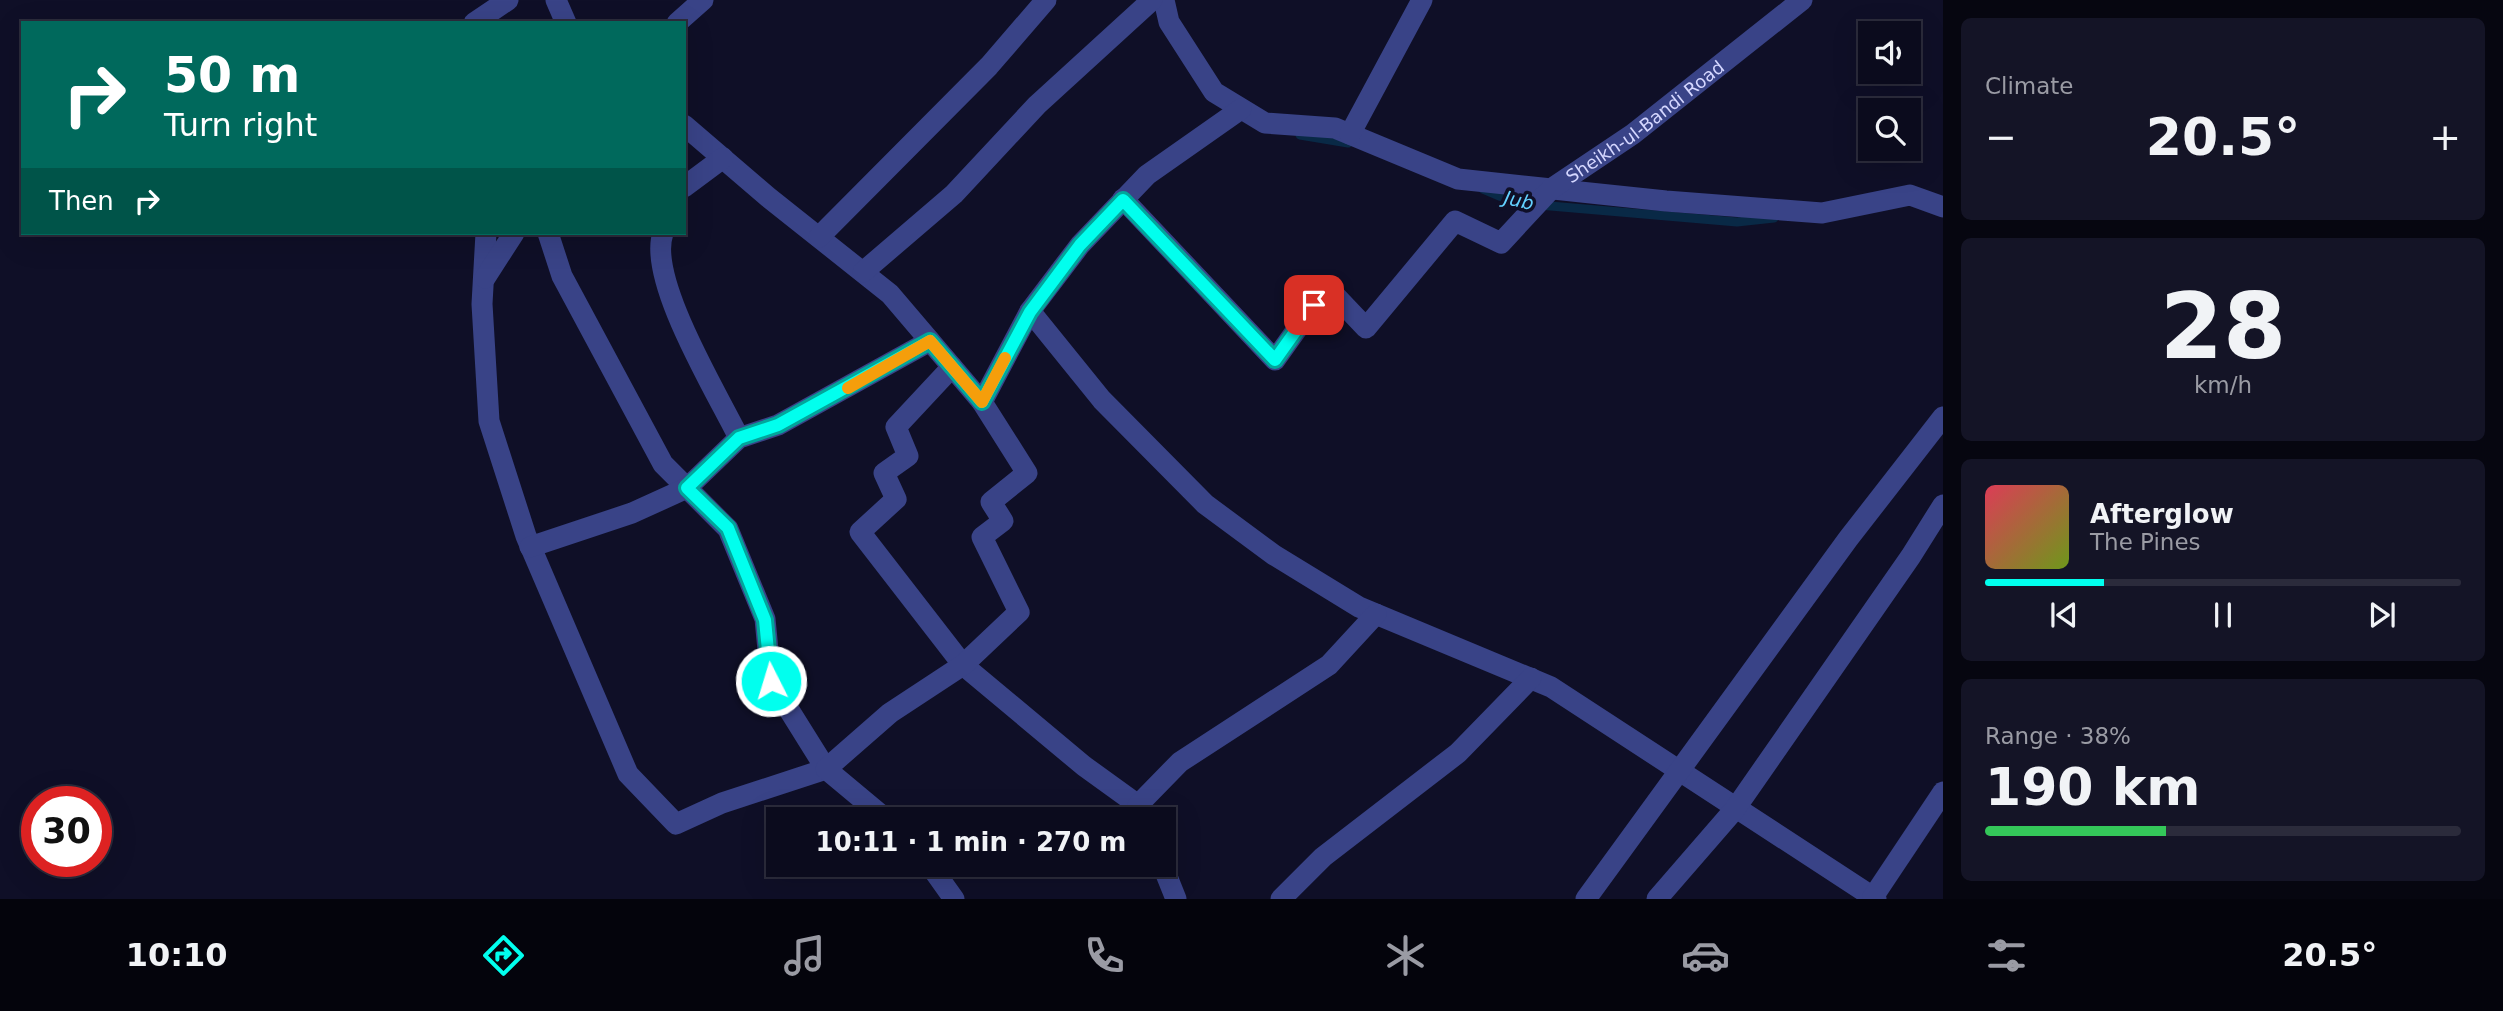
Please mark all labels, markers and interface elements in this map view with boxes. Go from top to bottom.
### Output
map controls [1858,21,1921,161]
button: sound [1858,21,1921,84]
text: 50 m [164,47,300,104]
icon: right [49,49,140,140]
street label: Sheikh-ul-Bandi Road [1562,56,1728,187]
text: Climate [1985,73,2074,99]
button: search [1858,98,1921,161]
text: Turn right [164,106,317,144]
text: 20.5° [2146,107,2300,167]
text: − [1985,115,2017,159]
text: + [2429,115,2461,159]
icon: right [128,182,166,220]
water label: Jub [1498,185,1536,214]
text: Then [49,186,114,216]
text: 28 [2160,274,2286,379]
pin [1284,275,1344,335]
icon: arrive [1295,286,1333,324]
text: km/h [2194,372,2252,398]
text: Afterglow [2090,499,2234,529]
text: The Pines [2090,529,2201,555]
icon: previous [2045,596,2083,634]
icon: pause [2204,596,2242,634]
icon: next [2363,596,2401,634]
position arrow [734,644,808,718]
text: Range · 38% [1985,723,2131,749]
text: 190 km [1985,757,2200,817]
speed limit sign: 30 [21,786,112,877]
text: 10:11 · 1 min · 270 m [816,827,1126,857]
icon: directions [479,931,528,980]
icon: music [780,931,829,980]
icon: phone [1080,931,1129,980]
icon: climate [1381,931,1430,980]
icon: car [1681,931,1730,980]
icon: filters [1982,931,2031,980]
text: 10:10 [126,936,228,974]
text: 20.5° [2282,936,2377,974]

